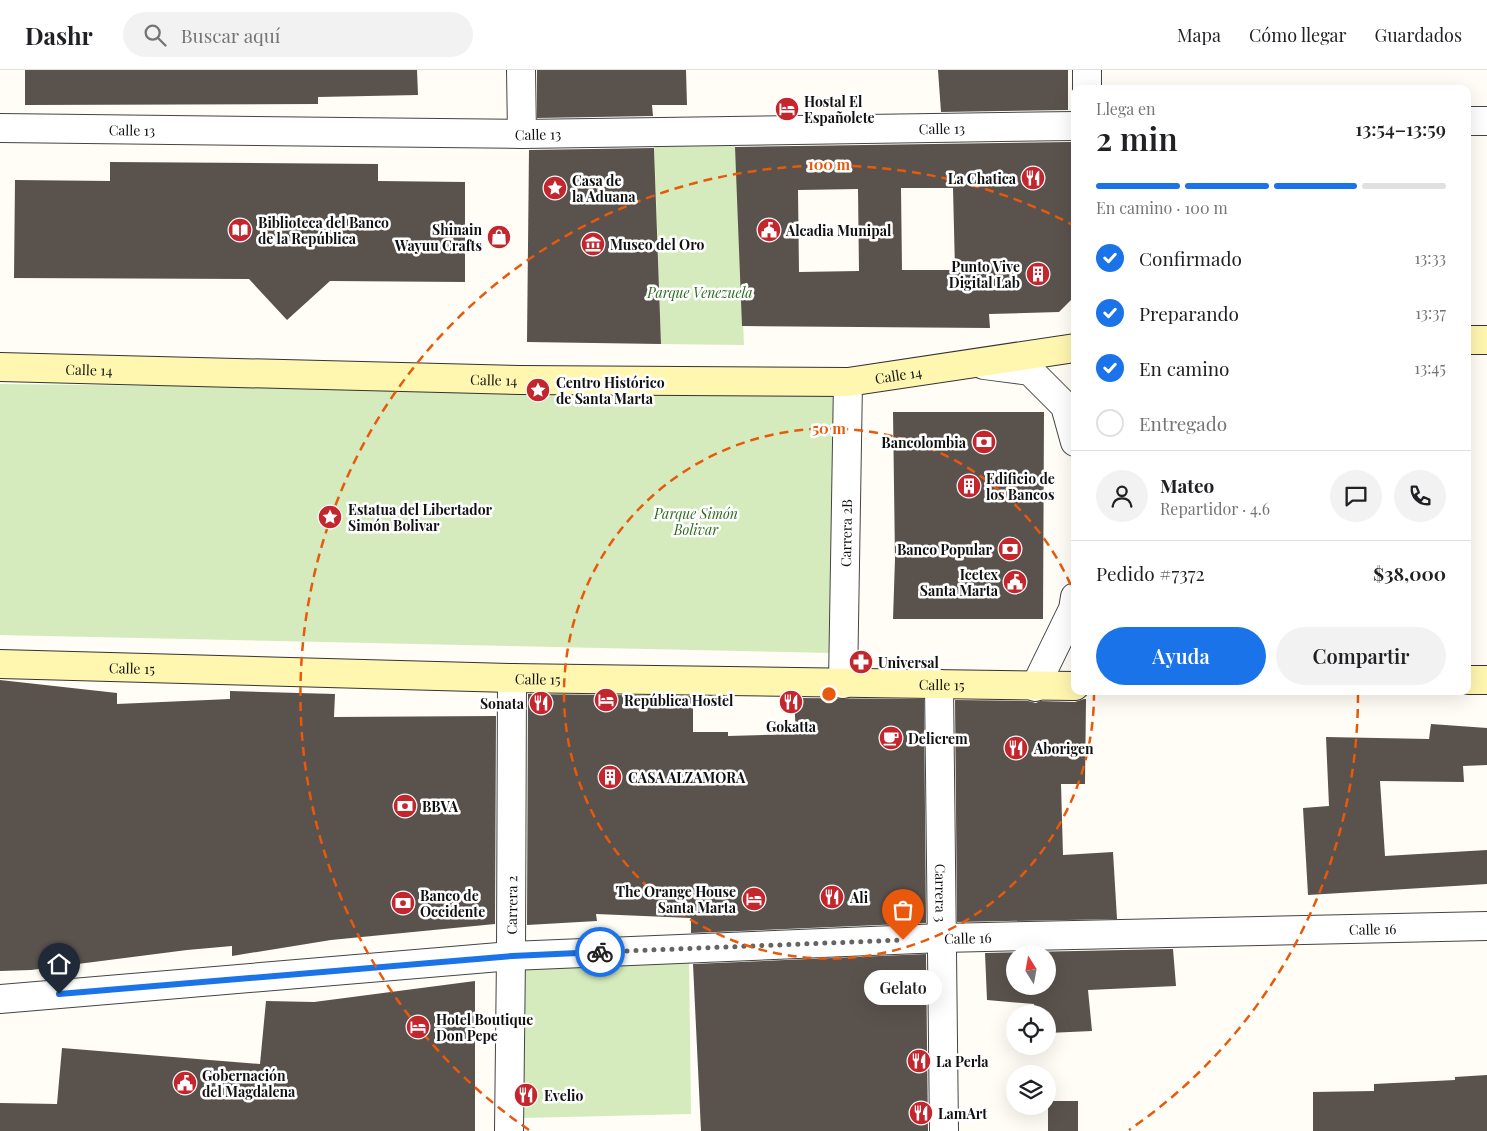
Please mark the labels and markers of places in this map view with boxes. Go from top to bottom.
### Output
place label: Hostal El Españolete [804,92,875,127]
hotel icon: Hostal El Españolete [774,96,800,122]
restaurant icon: La Chatica [1020,165,1046,191]
place label: La Chatica [948,169,1017,188]
place label: Casa de la Aduana [572,171,636,206]
place icon: Casa de la Aduana [542,175,568,201]
place label: Biblioteca del Banco de la República [258,213,389,248]
library icon: Biblioteca del Banco de la República [227,217,253,243]
public building icon: Alcadia Munipal [756,217,782,243]
place label: Shinain Wayuu Crafts [394,220,482,255]
place label: Alcadia Munipal [785,221,892,240]
shop icon: Shinain Wayuu Crafts [486,224,512,250]
museum icon: Museo del Oro [580,231,606,257]
place label: Museo del Oro [610,235,704,254]
place label: Punto Vive Digital Lab [949,257,1020,292]
building icon: Punto Vive Digital Lab [1025,261,1051,287]
place label: Centro Histórico de Santa Marta [556,373,665,408]
place icon: Centro Histórico de Santa Marta [525,377,551,403]
bank icon: Bancolombia [971,429,997,455]
place label: Bancolombia [881,433,967,452]
place label: Edificio de los Bancos [986,469,1055,504]
building icon: Edificio de los Bancos [956,473,982,499]
place label: Estatua del Libertador Simón Bolivar [348,500,493,535]
place icon: Estatua del Libertador Simón Bolivar [317,504,343,530]
bank icon: Banco Popular [997,536,1023,562]
place label: Banco Popular [897,540,992,559]
place label: Icetex Santa Marta [920,565,999,600]
public building icon: Icetex Santa Marta [1002,569,1028,595]
pharmacy icon: Universal [848,649,874,675]
place label: Universal [878,653,939,672]
centre of rings [820,685,838,703]
hotel icon: República Hostel [593,687,619,713]
restaurant icon: Gokatta [778,689,804,715]
restaurant icon: Sonata [528,690,554,716]
place label: República Hostel [624,691,734,710]
place label: Sonata [480,694,525,713]
place label: Gokatta [766,717,817,736]
cafe icon: Delicrem [878,725,904,751]
place label: Delicrem [908,729,968,748]
restaurant icon: Aborigen [1003,735,1029,761]
place label: Aborigen [1033,739,1094,758]
building icon: CASA ALZAMORA [597,764,623,790]
place label: CASA ALZAMORA [628,768,746,787]
bank icon: BBVA [392,793,418,819]
place label: BBVA [422,797,459,816]
place label: The Orange House Santa Marta [616,882,737,917]
restaurant icon: Ali [819,884,845,910]
place label: Banco de Occidente [420,886,485,921]
hotel icon: The Orange House Santa Marta [741,886,767,912]
place label: Ali [849,888,869,907]
pin [882,889,924,940]
bank icon: Banco de Occidente [390,890,416,916]
pin [38,943,80,994]
callout: Gelato [864,970,942,1005]
place label: Hotel Boutique Don Pepe [436,1010,533,1045]
hotel icon: Hotel Boutique Don Pepe [405,1014,431,1040]
restaurant icon: La Perla [906,1048,932,1074]
place label: La Perla [936,1052,989,1071]
place label: Gobernación del Magdalena [202,1066,296,1101]
public building icon: Gobernación del Magdalena [172,1070,198,1096]
restaurant icon: Evelio [513,1082,539,1108]
place label: Evelio [544,1086,584,1105]
restaurant icon: LamArt [908,1100,934,1126]
place label: LamArt [938,1104,987,1123]

